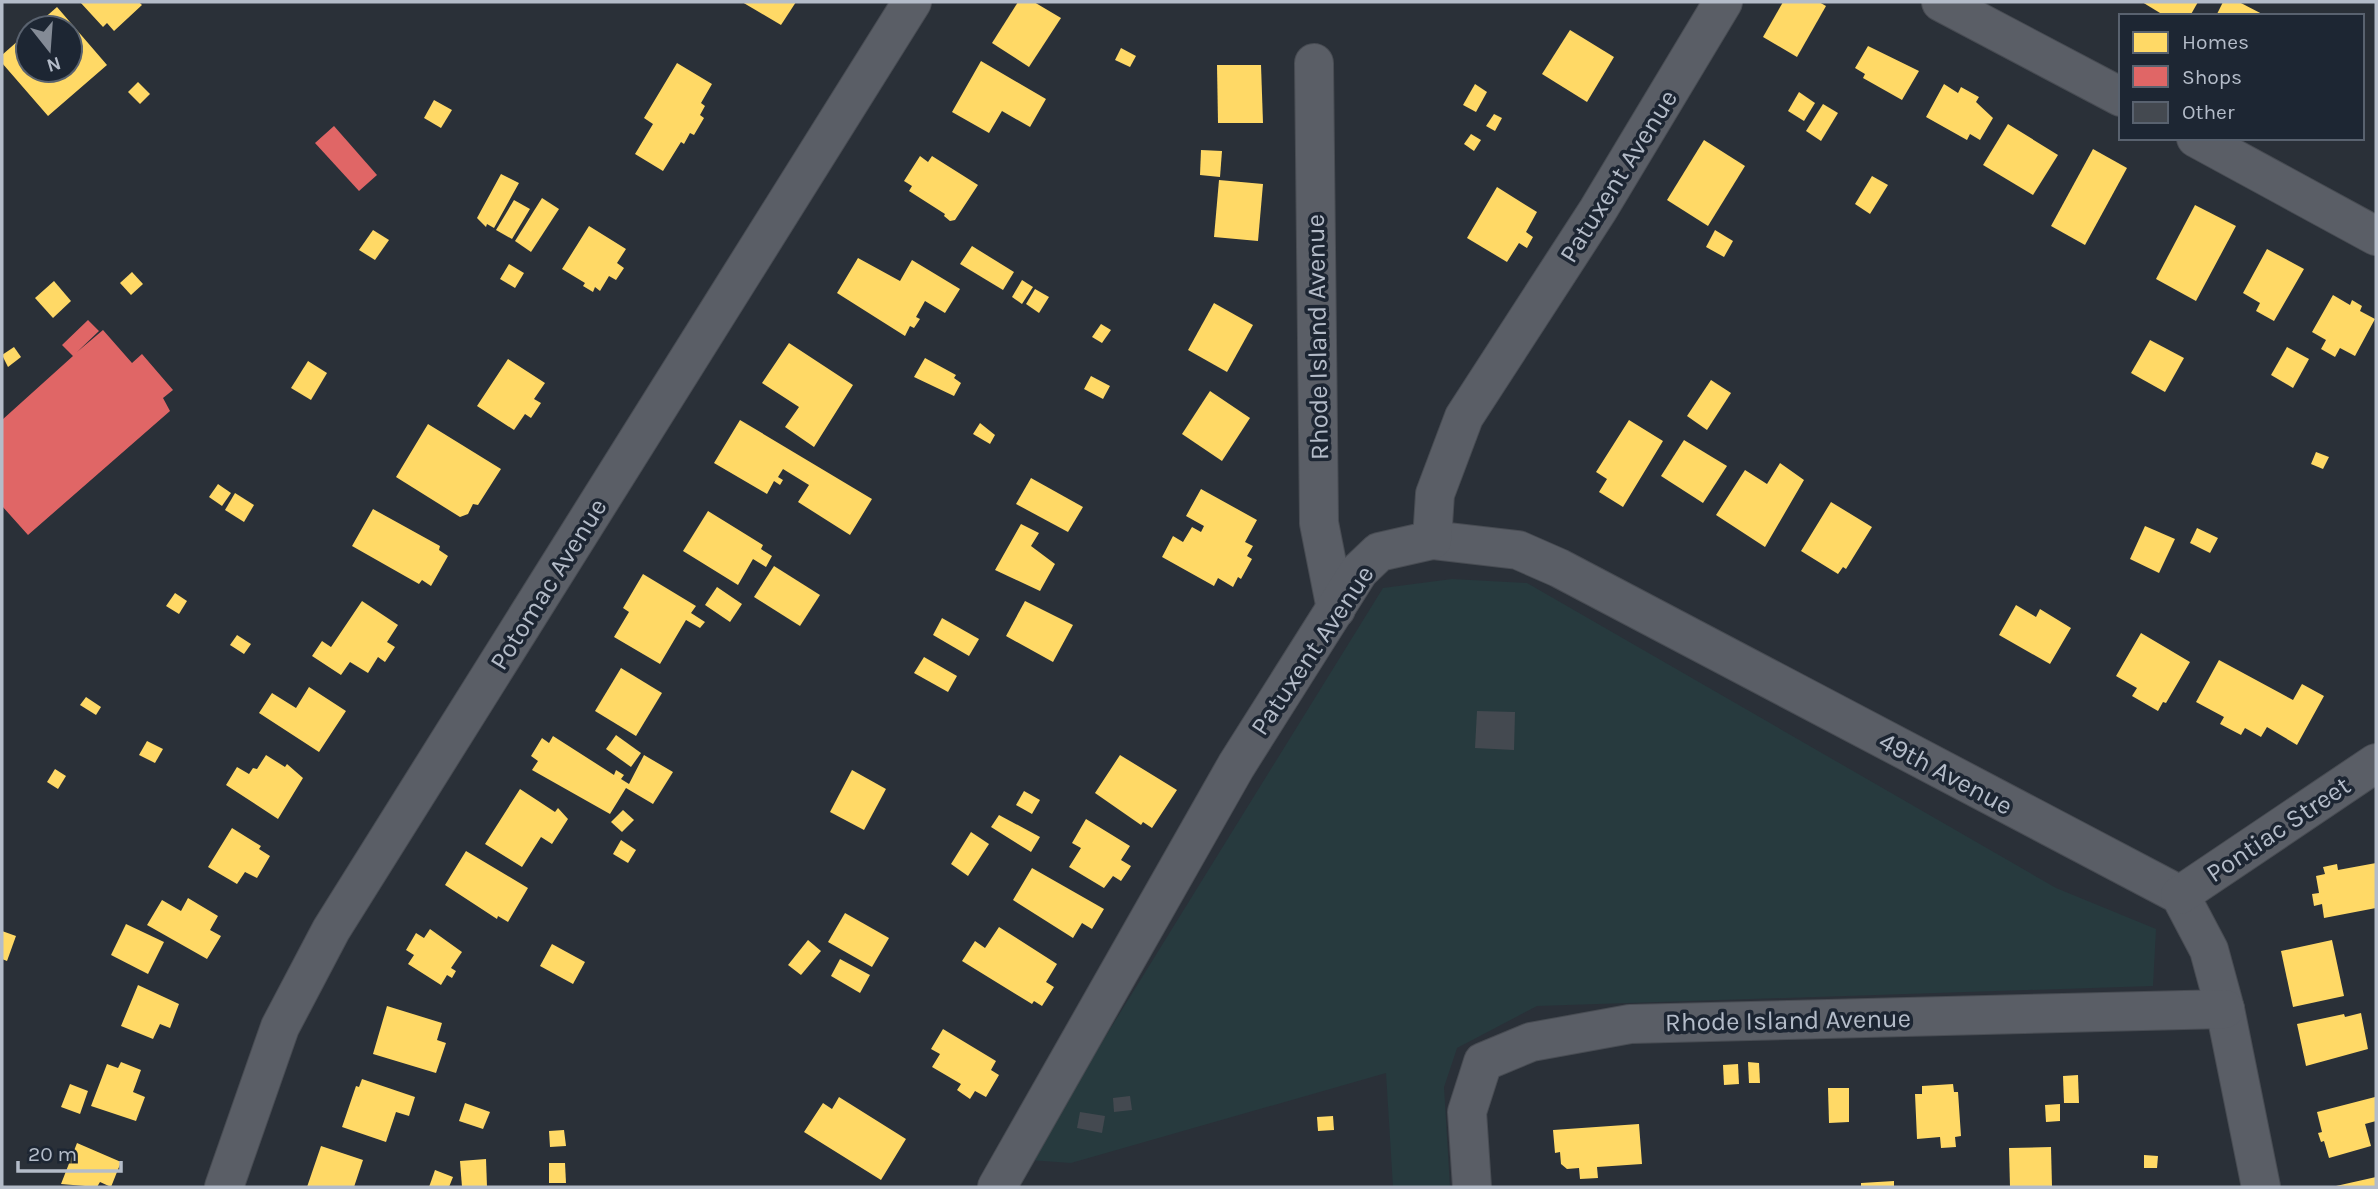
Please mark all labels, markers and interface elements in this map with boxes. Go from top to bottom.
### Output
north arrow [14,14,84,84]
legend [2119,14,2364,140]
text: Homes [2182,30,2249,54]
text: N [44,52,63,77]
text: Shops [2182,65,2242,89]
street label: Patuxent Avenue [1553,84,1684,268]
text: Other [2182,100,2235,124]
street label: Rhode Island Avenue [1300,214,1335,460]
street label: Potomac Avenue [483,493,614,676]
street label: Patuxent Avenue [1244,559,1381,741]
street label: 49th Avenue [1874,725,2018,822]
street label: Pontiac Street [2200,770,2356,889]
street label: Rhode Island Avenue [1665,1003,1911,1038]
scale bar [18,1130,121,1174]
text: 20 m [28,1142,77,1166]

